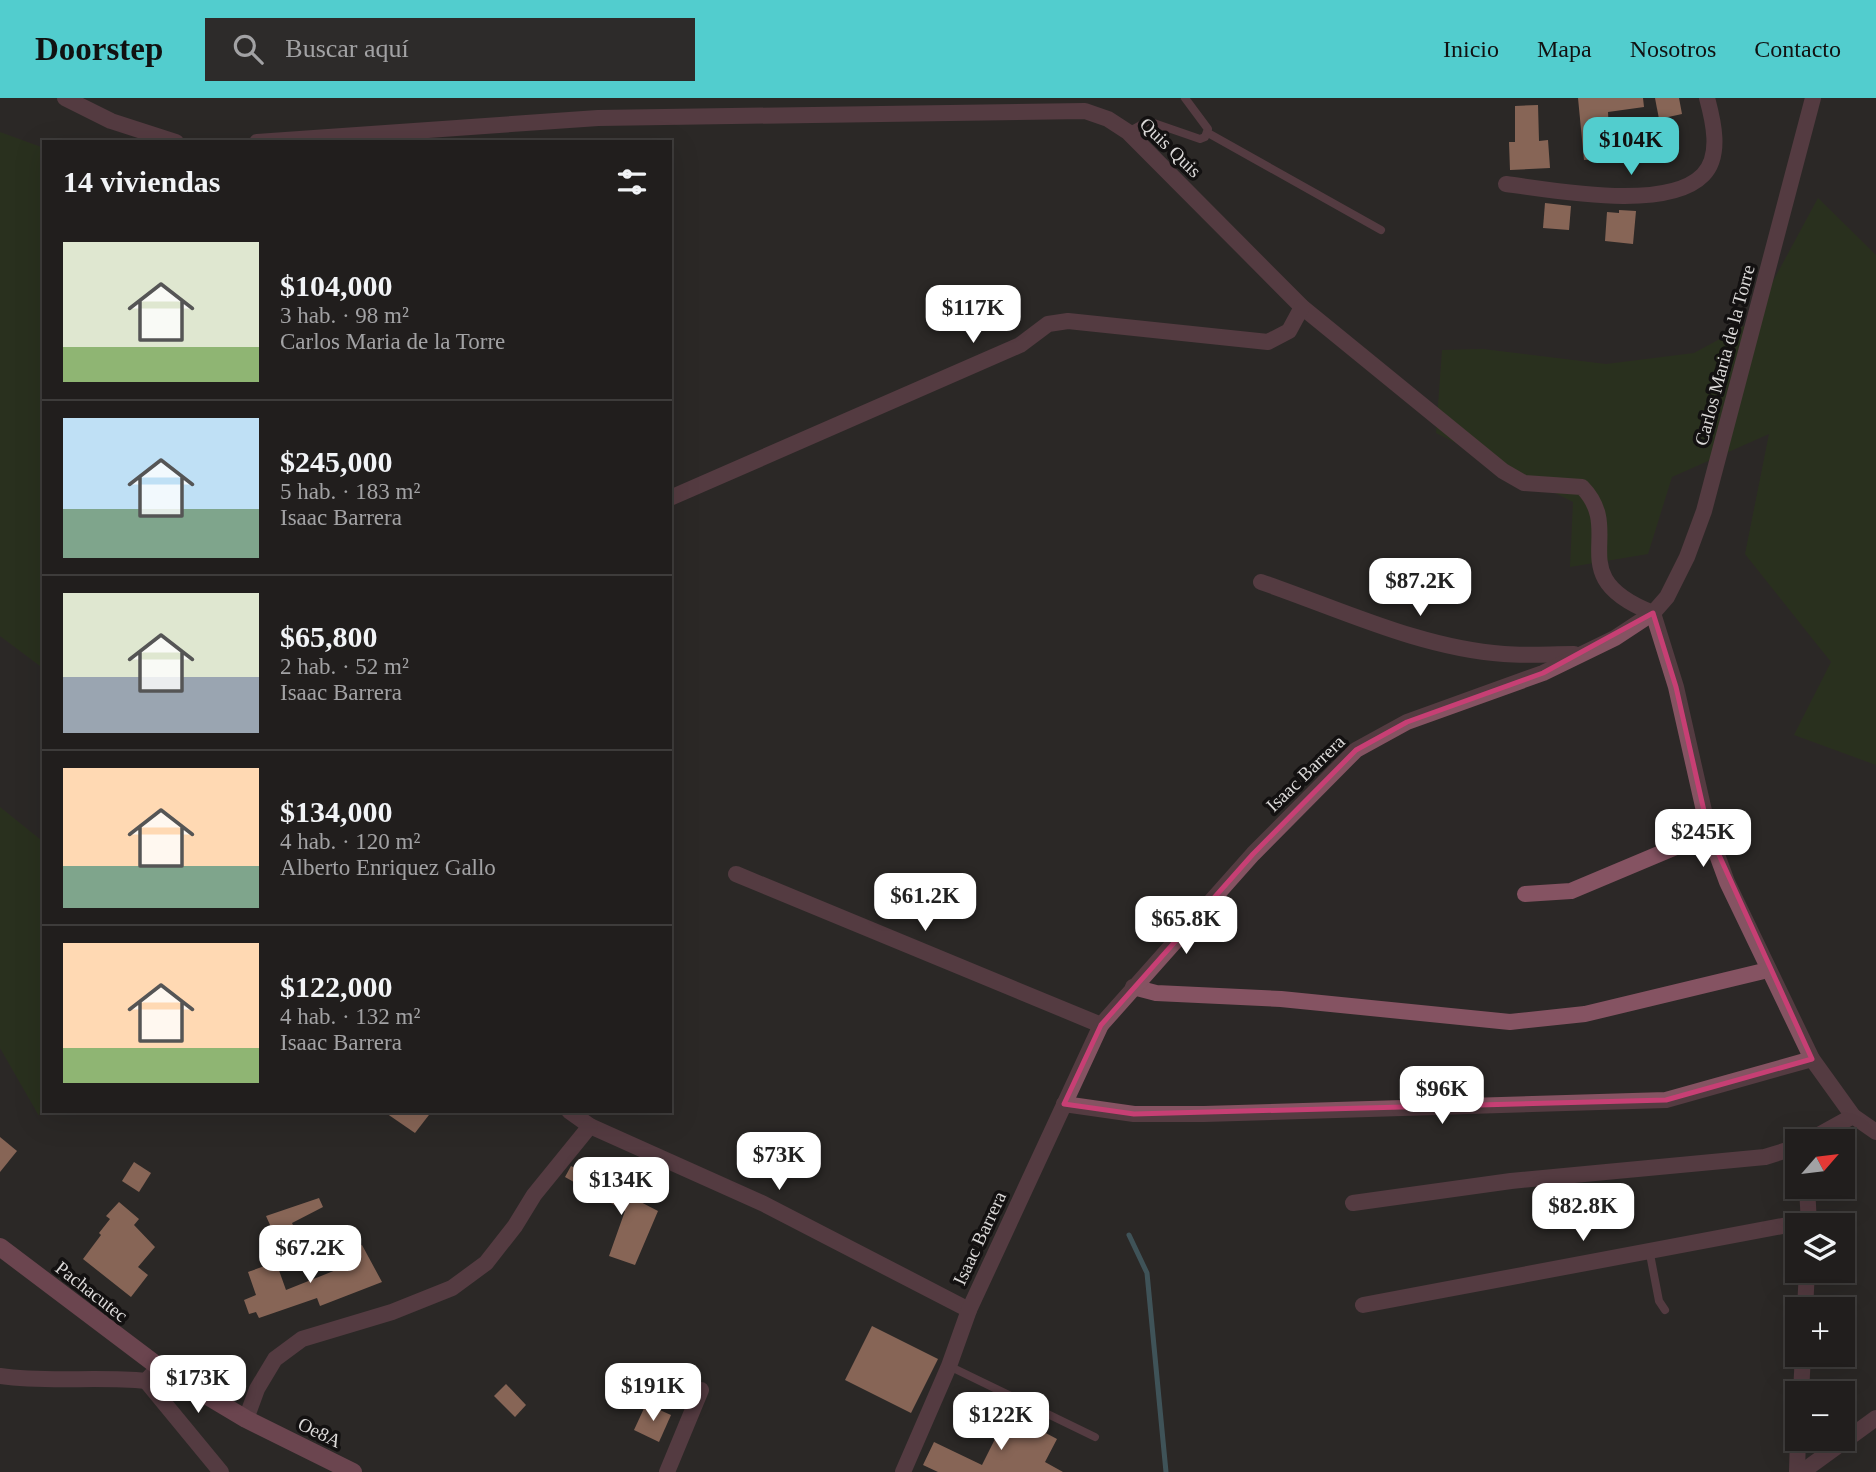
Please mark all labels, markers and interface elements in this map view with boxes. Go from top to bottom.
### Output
search box [205,18,695,81]
icon: search [229,30,267,68]
text: Doorstep [35,31,163,67]
text: Buscar aquí [285,34,409,63]
text: Inicio [1443,36,1499,62]
text: Mapa [1537,36,1592,62]
text: Nosotros [1630,36,1716,62]
text: Contacto [1754,36,1841,62]
street label: Quis Quis [1136,113,1205,181]
pin: $104K [1582,118,1680,177]
text: $104K [1599,127,1663,152]
icon: filters [613,163,651,201]
text: 14 viviendas [63,165,221,198]
street label: Carlos Maria de la Torre [1690,263,1759,448]
text: $104,000 [280,269,393,302]
icon: home [119,270,203,354]
pin: $117K [924,286,1022,345]
text: $117K [942,295,1004,320]
text: 3 hab. · 98 m² [280,303,409,328]
text: Carlos Maria de la Torre [280,329,505,354]
text: $245,000 [280,445,393,478]
icon: home [119,446,203,530]
text: 5 hab. · 183 m² [280,479,420,504]
text: Isaac Barrera [280,505,402,530]
pin: $87.2K [1363,559,1477,618]
text: $87.2K [1385,568,1455,593]
text: $65,800 [280,620,378,653]
icon: home [119,621,203,705]
text: 2 hab. · 52 m² [280,654,409,679]
text: Isaac Barrera [280,680,402,705]
street label: Isaac Barrera [1262,730,1349,816]
text: $134,000 [280,795,393,828]
icon: home [119,796,203,880]
pin: $245K [1654,810,1752,869]
text: $245K [1671,819,1735,844]
text: 4 hab. · 120 m² [280,829,420,854]
text: Alberto Enriquez Gallo [280,855,496,880]
pin: $61.2K [868,874,982,933]
text: $61.2K [890,883,960,908]
pin: $65.8K [1129,896,1243,956]
text: $65.8K [1151,906,1221,931]
text: $122,000 [280,970,393,1003]
icon: home [119,971,203,1055]
text: 4 hab. · 132 m² [280,1004,420,1029]
text: Isaac Barrera [280,1030,402,1055]
pin: $96K [1401,1066,1483,1126]
text: $96K [1416,1076,1468,1101]
north arrow [1785,1129,1855,1199]
map controls [1785,1129,1855,1451]
pin: $73K [738,1132,820,1192]
text: $73K [753,1142,805,1167]
pin: $134K [572,1158,670,1217]
text: $134K [589,1167,653,1192]
pin: $82.8K [1526,1184,1640,1243]
street label: Isaac Barrera [949,1188,1010,1288]
text: $82.8K [1548,1193,1618,1218]
button: layers [1785,1213,1855,1283]
pin: $67.2K [253,1226,367,1285]
text: $67.2K [275,1235,345,1260]
street label: Pachacutec [52,1257,132,1326]
button: + [1785,1297,1855,1367]
pin: $173K [149,1356,247,1415]
pin: $191K [604,1364,702,1423]
text: $173K [166,1365,230,1390]
text: $191K [621,1373,685,1398]
button: − [1785,1381,1855,1451]
pin: $122K [952,1392,1050,1452]
text: $122K [969,1402,1033,1427]
street label: Oe8A [295,1413,345,1452]

